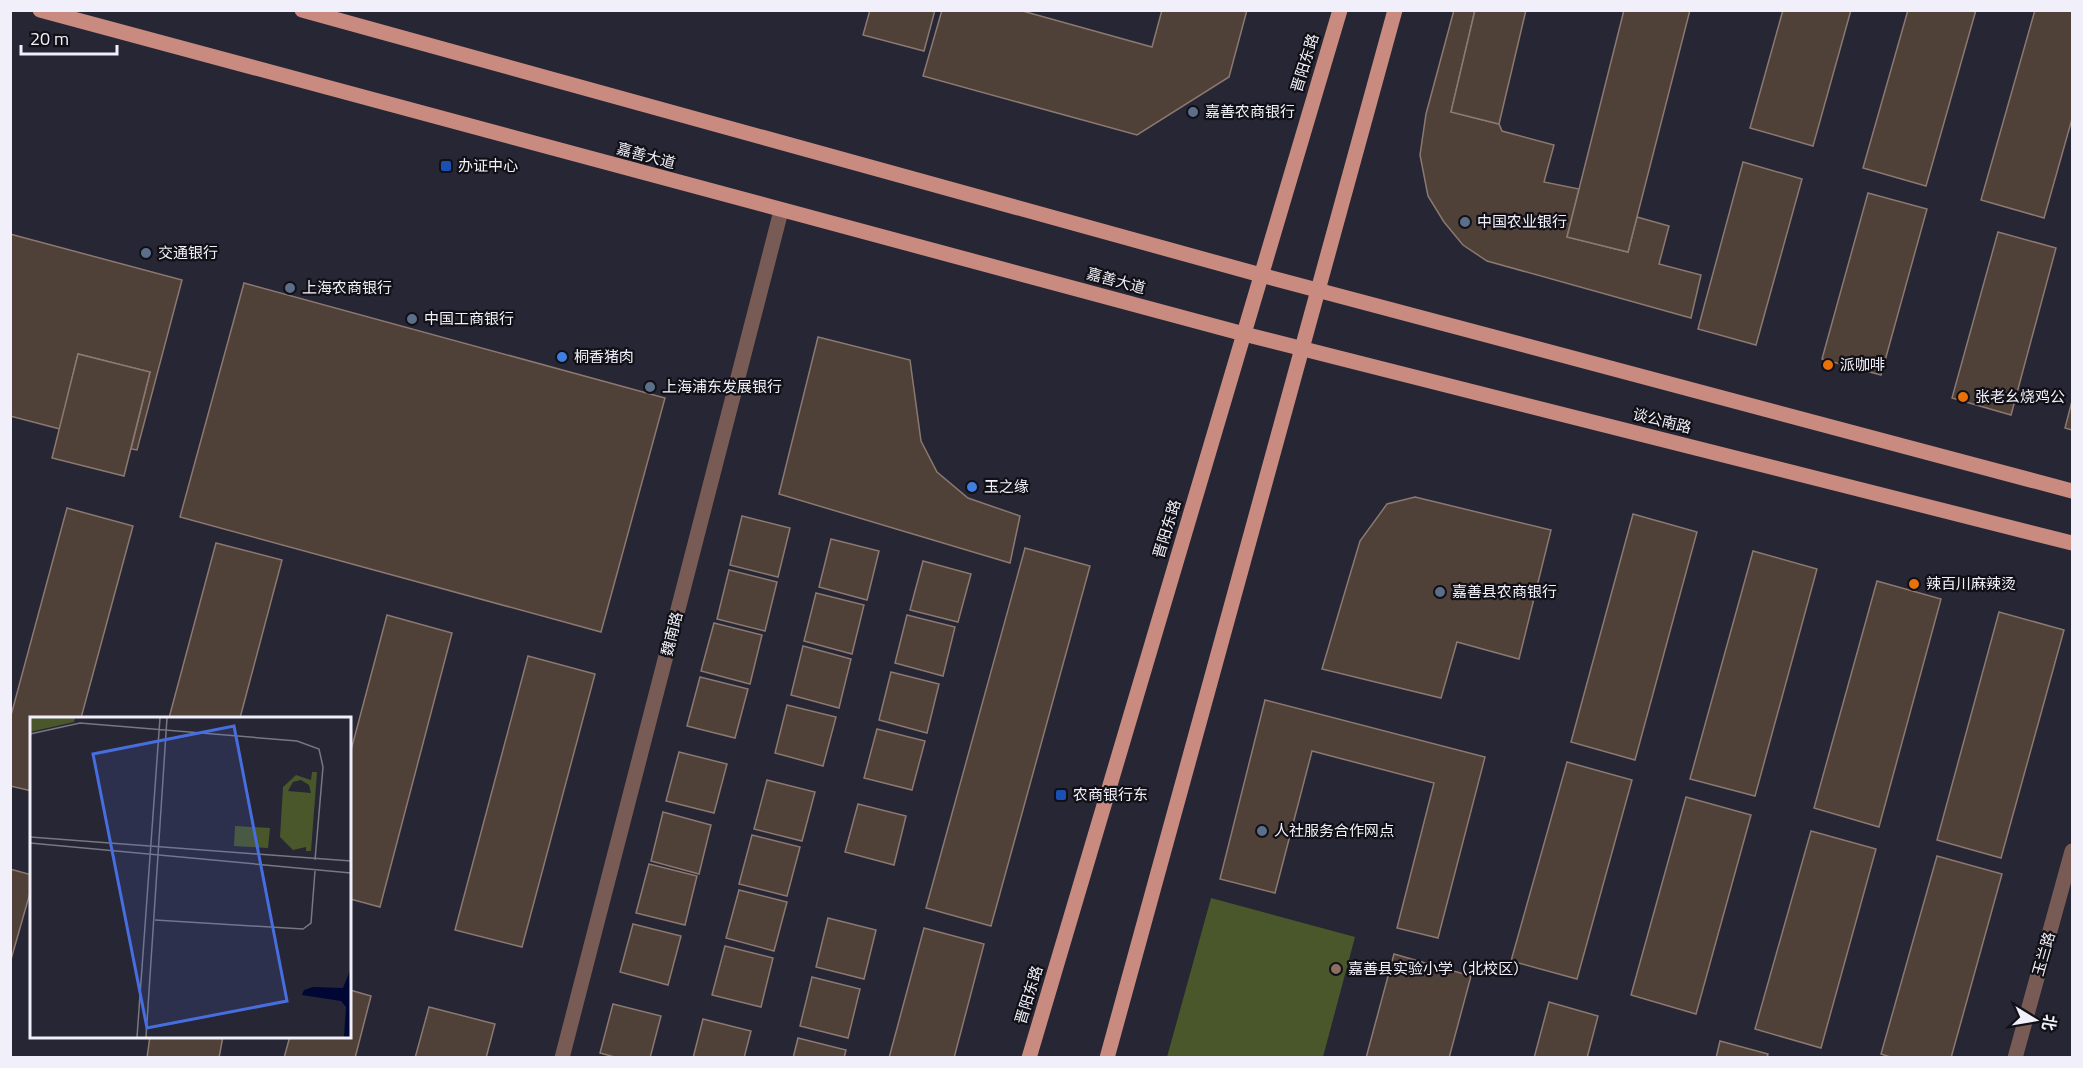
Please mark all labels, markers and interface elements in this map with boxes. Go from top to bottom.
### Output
scale bar [21,18,117,56]
text: 20 m [30,25,69,52]
street label: 晋阳东路 [1285,31,1324,95]
place label: 嘉善农商银行 [1205,100,1295,123]
marker: 嘉善农商银行 [1186,105,1200,119]
street label: 嘉善大道 [614,137,678,174]
place label: 办证中心 [458,154,518,177]
marker: 办证中心 [439,159,453,173]
place label: 中国农业银行 [1477,210,1567,233]
marker: 中国农业银行 [1458,215,1472,229]
place label: 交通银行 [158,241,218,264]
marker: 交通银行 [139,246,153,260]
street label: 嘉善大道 [1084,262,1148,299]
place label: 上海农商银行 [302,276,392,299]
marker: 上海农商银行 [283,281,297,295]
place label: 中国工商银行 [424,307,514,330]
marker: 中国工商银行 [405,312,419,326]
place label: 桐香猪肉 [574,345,634,368]
marker: 桐香猪肉 [555,350,569,364]
place label: 派咖啡 [1840,353,1885,376]
marker: 派咖啡 [1821,358,1835,372]
place label: 上海浦东发展银行 [662,375,782,398]
marker: 上海浦东发展银行 [643,380,657,394]
place label: 张老幺烧鸡公 [1975,385,2065,408]
marker: 张老幺烧鸡公 [1956,390,1970,404]
street label: 谈公南路 [1630,402,1694,439]
place label: 玉之缘 [984,475,1029,498]
marker: 玉之缘 [965,480,979,494]
street label: 晋阳东路 [1147,497,1186,561]
place label: 辣百川麻辣烫 [1926,572,2016,595]
marker: 辣百川麻辣烫 [1907,577,1921,591]
place label: 嘉善县农商银行 [1452,580,1557,603]
marker: 嘉善县农商银行 [1433,585,1447,599]
street label: 魏南路 [655,609,688,659]
inset map [30,717,351,1038]
place label: 农商银行东 [1073,783,1148,806]
marker: 农商银行东 [1054,788,1068,802]
place label: 人社服务合作网点 [1274,819,1394,842]
marker: 人社服务合作网点 [1255,824,1269,838]
street label: 玉兰路 [2026,929,2061,979]
place label: 嘉善县实验小学（北校区） [1348,957,1528,980]
marker: 嘉善县实验小学（北校区） [1329,962,1343,976]
street label: 晋阳东路 [1009,963,1048,1027]
north arrow [2005,990,2065,1050]
text: 北 [2036,1013,2063,1033]

